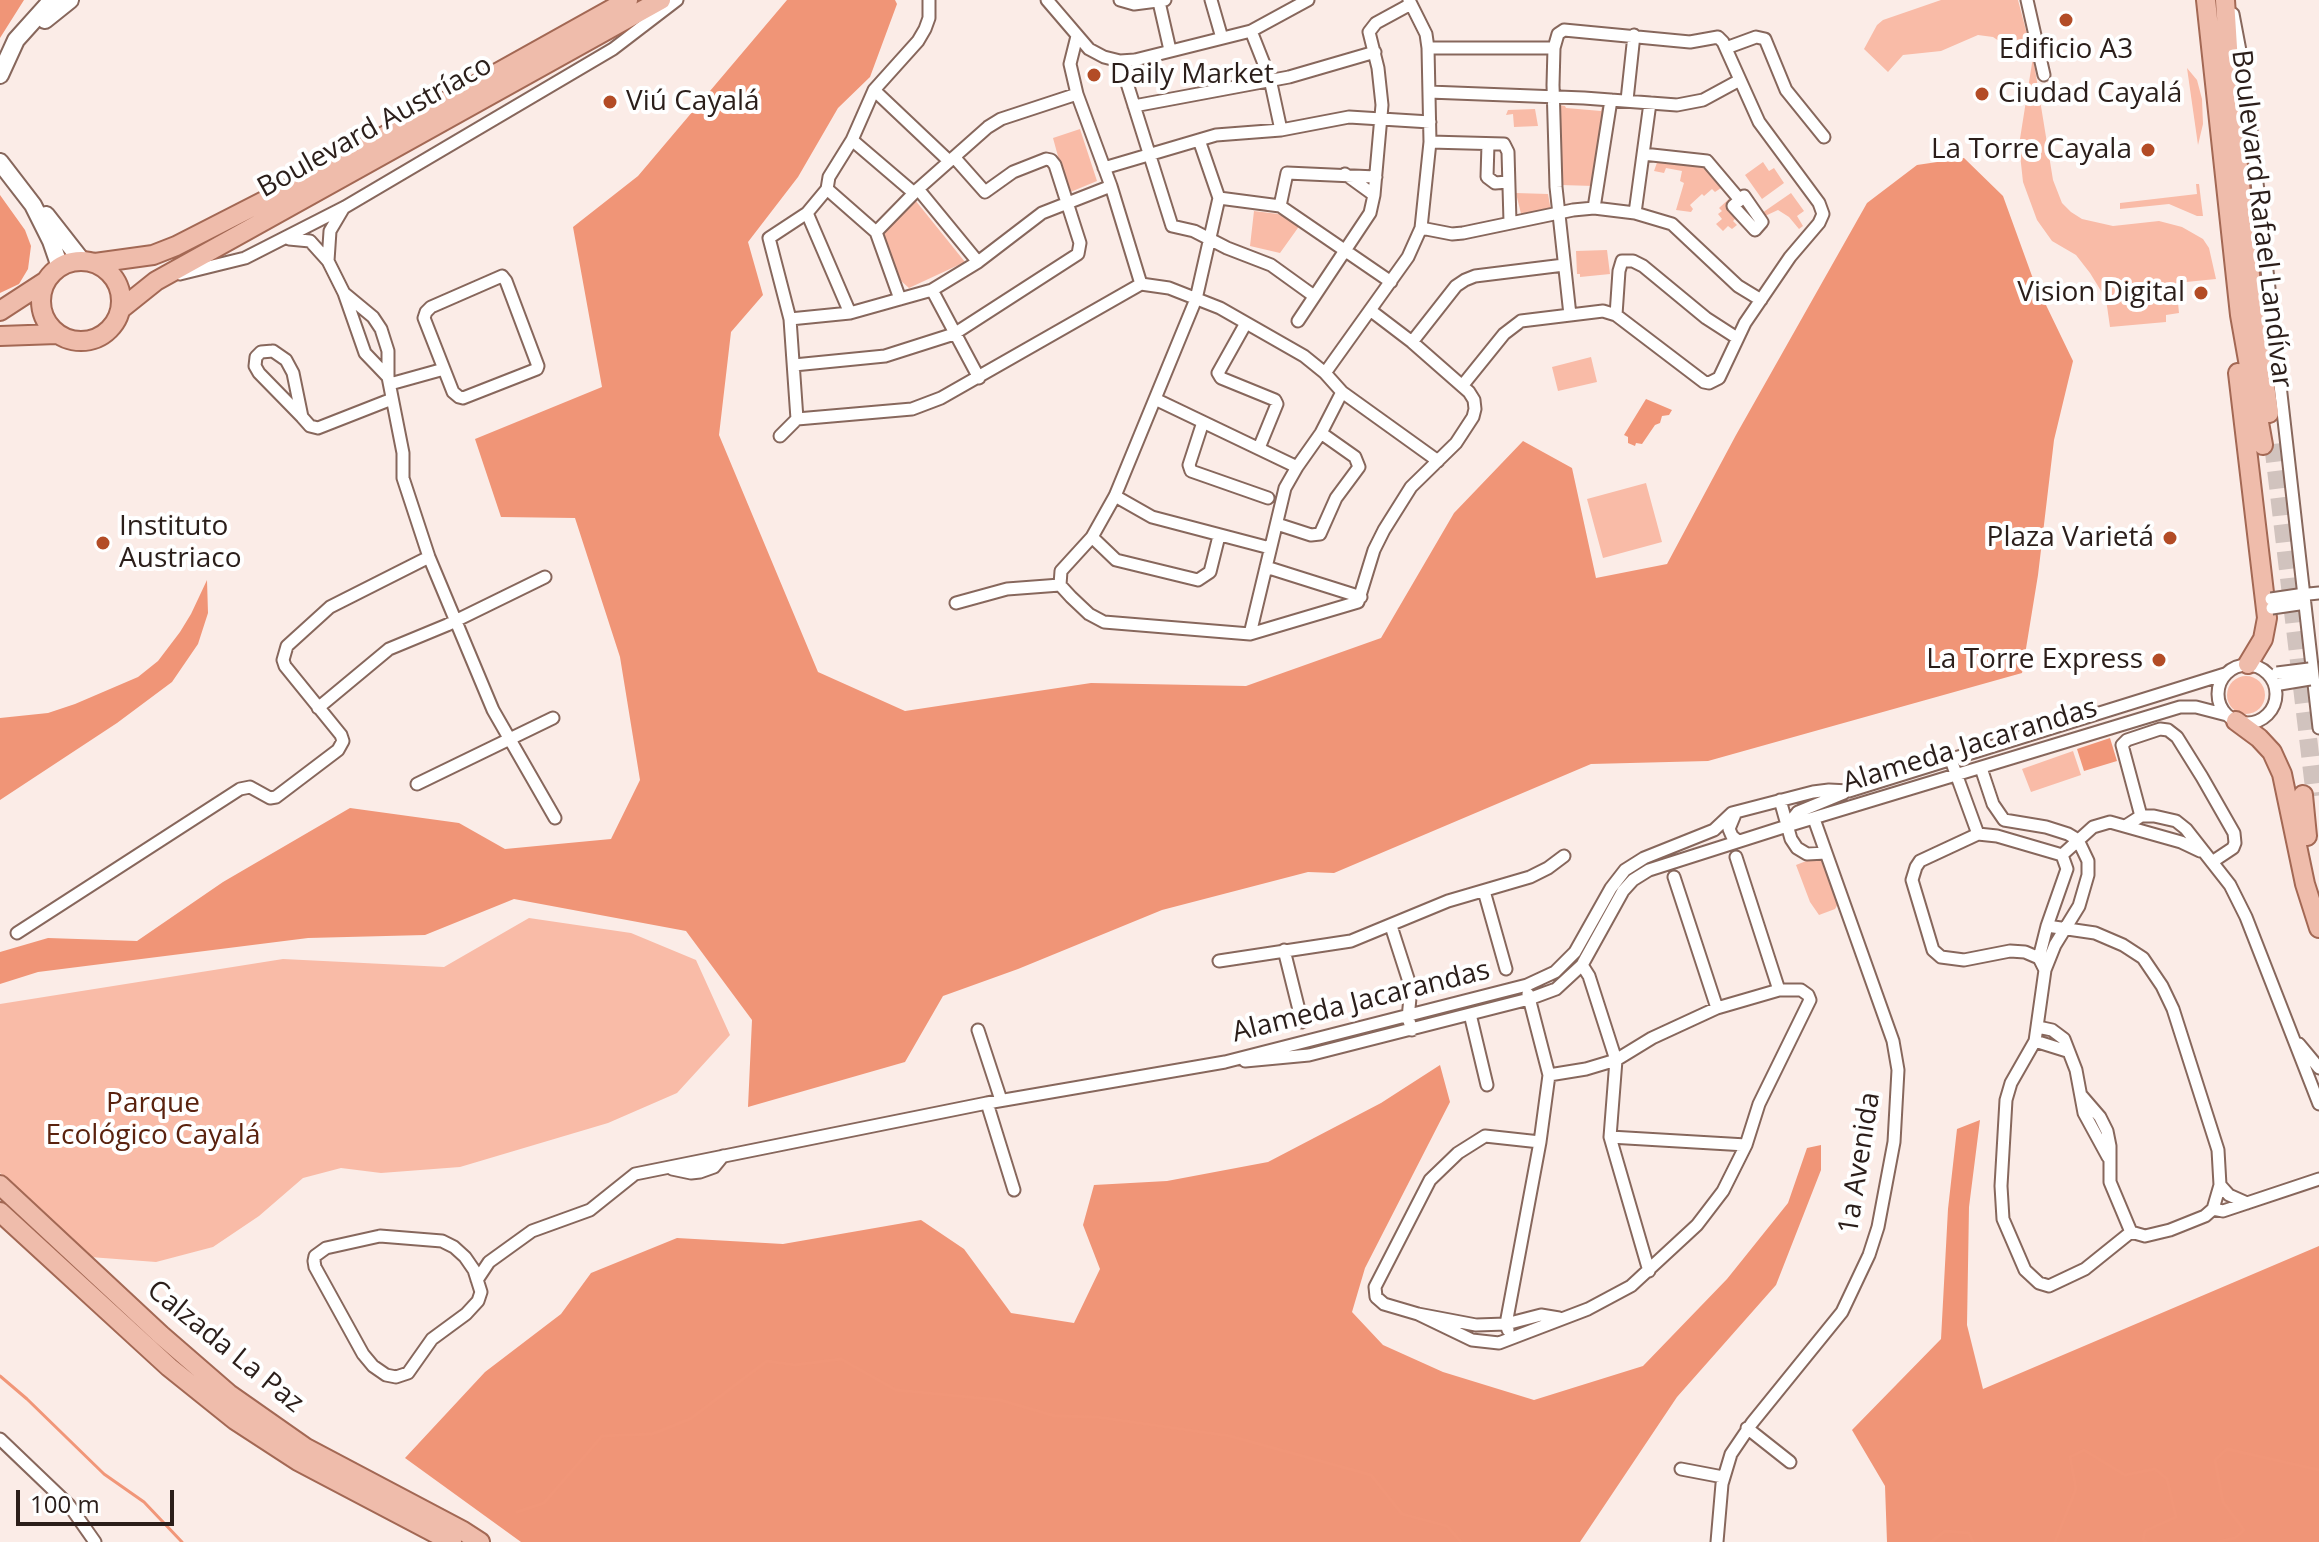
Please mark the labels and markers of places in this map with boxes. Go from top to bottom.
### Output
marker: Edificio A3 [2057,11,2075,29]
place label: Edificio A3 [1999,33,2133,67]
place label: Daily Market [1110,58,1274,92]
marker: Daily Market [1085,66,1103,84]
place label: Ciudad Cayalá [1998,77,2182,111]
place label: Viú Cayalá [626,85,760,119]
marker: Ciudad Cayalá [1973,85,1991,103]
marker: Viú Cayalá [601,93,619,111]
place label: La Torre Cayala [1931,133,2132,167]
marker: La Torre Cayala [2139,141,2157,159]
place label: Vision Digital [2017,276,2185,310]
marker: Vision Digital [2192,284,2210,302]
place label: Instituto Austriaco [119,510,242,576]
place label: Plaza Varietá [1987,521,2154,555]
marker: Plaza Varietá [2161,529,2179,547]
marker: Instituto Austriaco [94,534,112,552]
place label: La Torre Express [1926,643,2143,677]
marker: La Torre Express [2150,651,2168,669]

